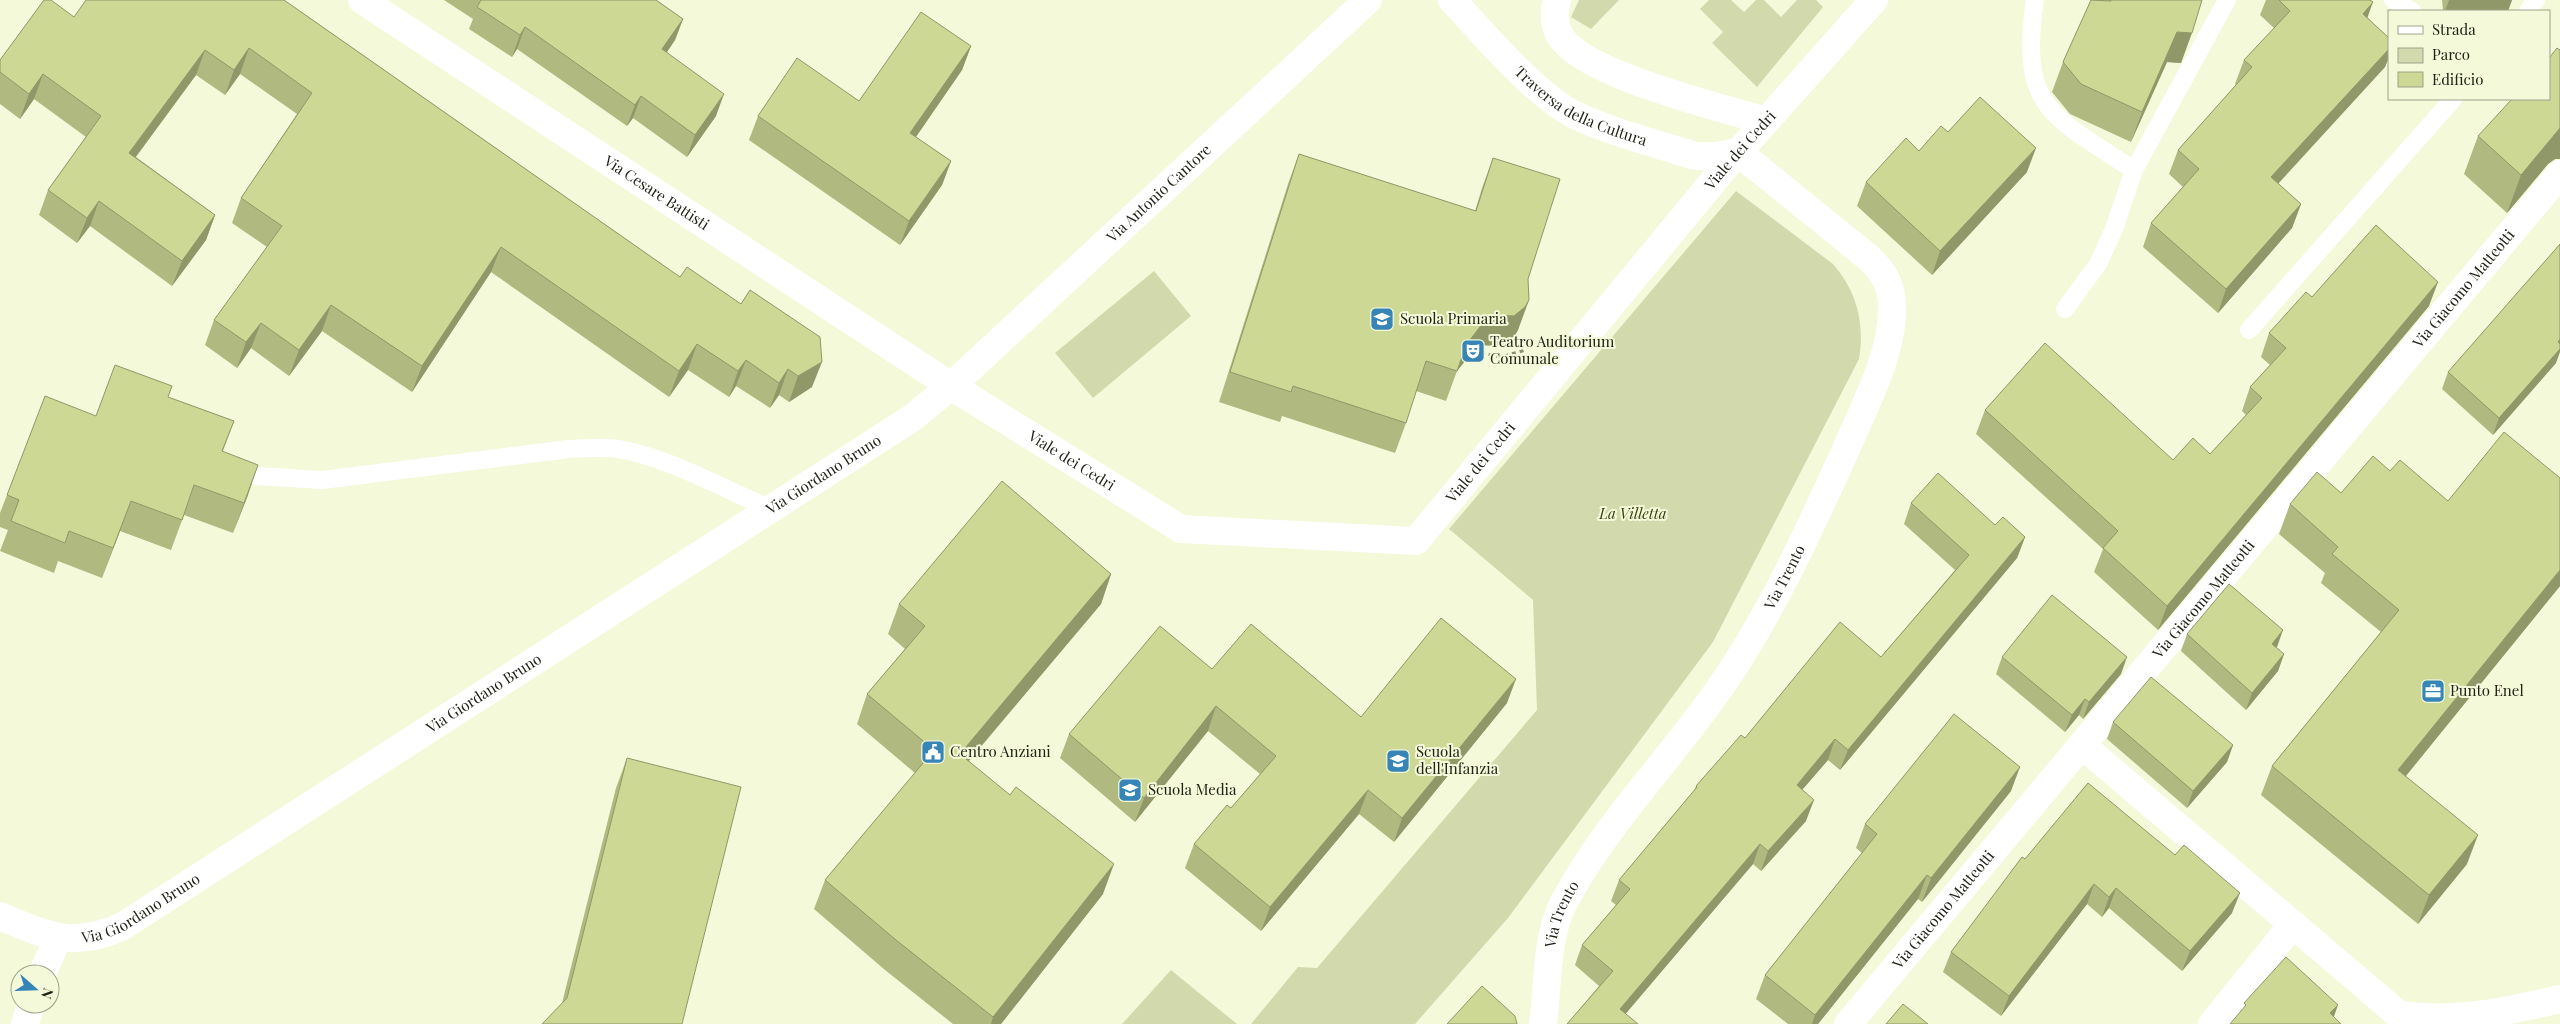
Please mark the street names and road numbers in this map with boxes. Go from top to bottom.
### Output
street label: Traversa della Cultura [1511,61,1650,150]
street label: Viale dei Cedri [1699,106,1780,194]
street label: Via Antonio Cantore [1101,139,1215,247]
street label: Via Cesare Battisti [600,150,714,234]
street label: Via Giacomo Matteotti [2407,224,2519,352]
street label: Viale dei Cedri [1440,417,1519,507]
street label: Viale dei Cedri [1024,425,1120,495]
street label: Via Giordano Bruno [761,430,884,519]
street label: Via Giacomo Matteotti [2147,535,2259,663]
street label: Via Trento [1759,541,1809,614]
street label: Via Giordano Bruno [421,648,545,738]
street label: Via Giacomo Matteotti [1887,845,1999,973]
street label: Via Giordano Bruno [79,868,203,947]
street label: Via Trento [1539,877,1583,950]

